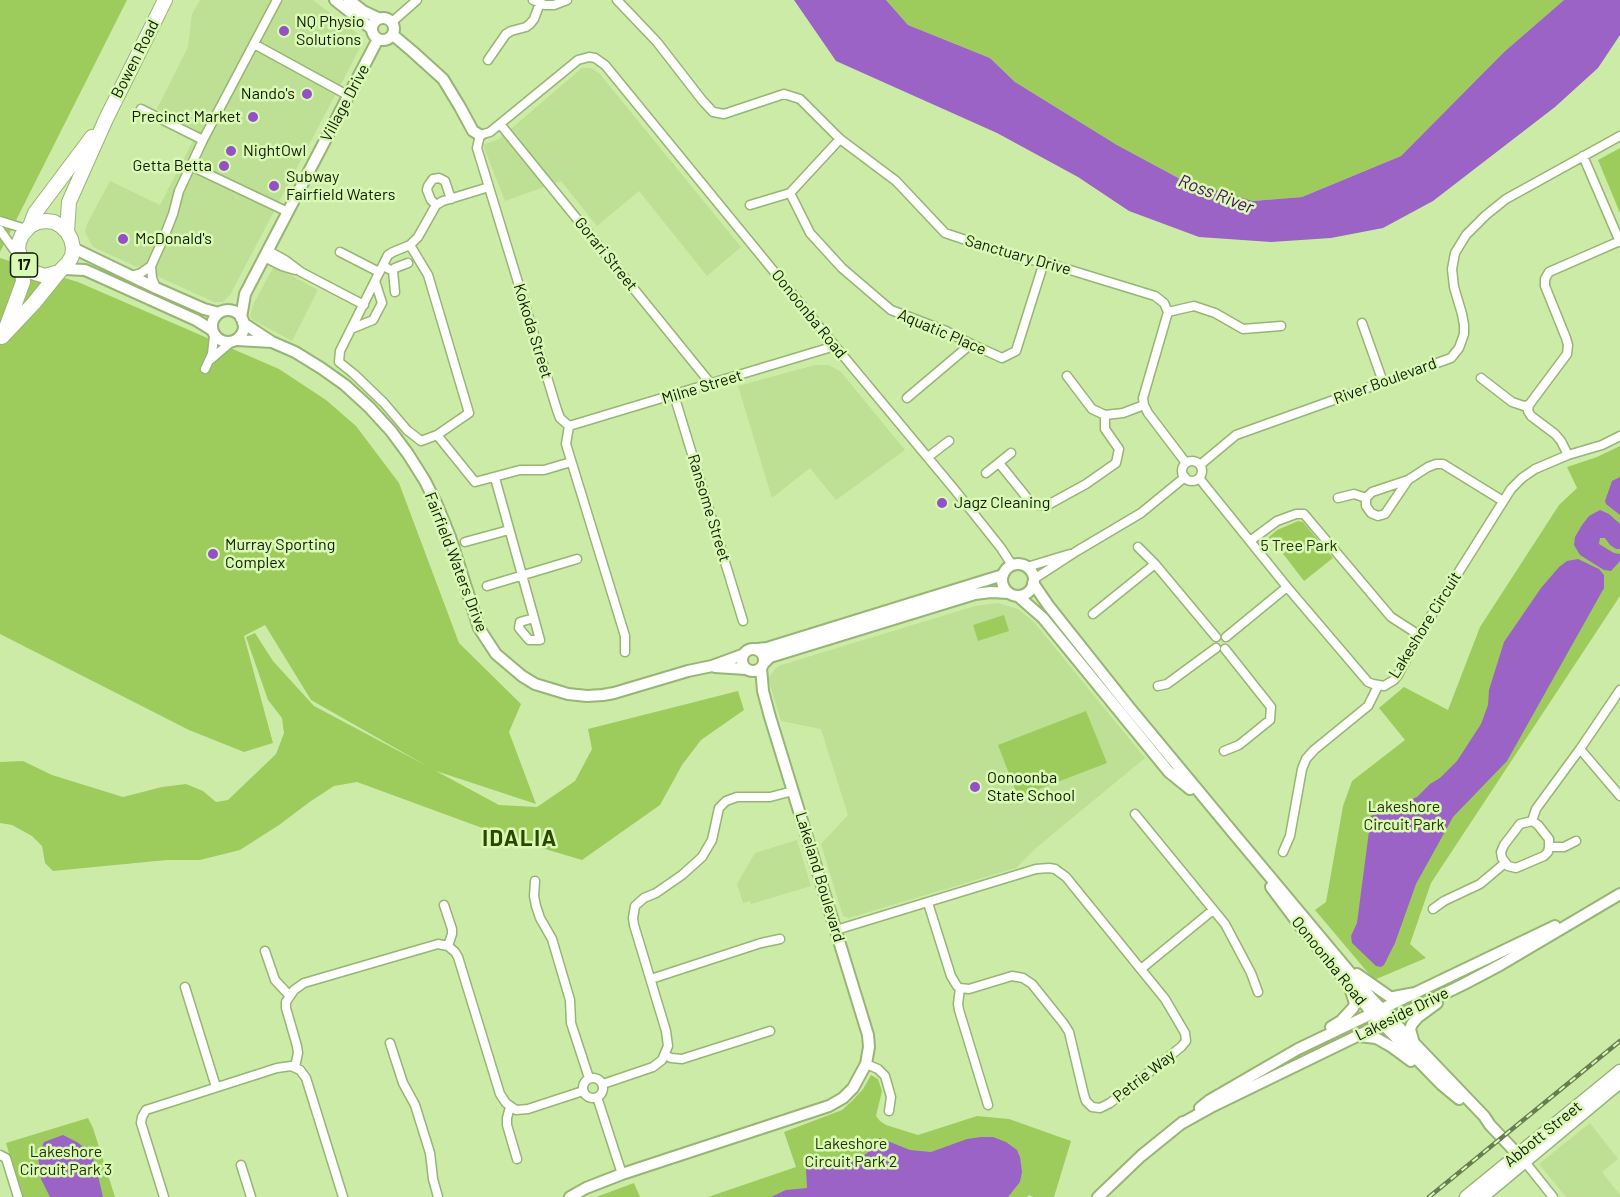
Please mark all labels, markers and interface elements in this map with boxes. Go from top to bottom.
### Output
place label: NQ Physio Solutions [296,12,365,50]
street label: Bowen Road [107,17,163,101]
marker: NQ Physio Solutions [277,24,291,38]
street label: Village Drive [317,61,373,145]
place label: Nando's [241,84,295,104]
marker: Nando's [300,87,314,101]
place label: Precinct Market [132,107,241,127]
marker: Precinct Market [246,110,260,124]
place label: NightOwl [243,141,306,161]
marker: NightOwl [224,144,238,158]
place label: Getta Betta [132,156,212,176]
marker: Getta Betta [217,159,231,173]
place label: Subway Fairfield Waters [286,167,396,205]
water label: Ross River [1175,170,1257,218]
marker: Subway Fairfield Waters [267,179,281,193]
street label: Gorari Street [570,213,642,295]
place label: McDonald's [135,229,212,249]
street label: Sanctuary Drive [963,231,1073,279]
marker: McDonald's [116,232,130,246]
road number: 17 [10,253,38,277]
street label: Oonoonba Road [767,266,851,362]
street label: Kokoda Street [509,281,557,381]
street label: Aquatic Place [895,305,989,359]
street label: River Boulevard [1331,353,1439,409]
street label: Milne Street [659,366,745,408]
street label: Ransome Street [684,452,734,564]
street label: Fairfield Waters Drive [420,489,492,635]
place label: Jagz Cleaning [954,493,1050,513]
marker: Jagz Cleaning [935,496,949,510]
place label: Murray Sporting Complex [225,535,335,573]
park label: 5 Tree Park [1260,536,1338,556]
marker: Murray Sporting Complex [206,547,220,561]
street label: Lakeshore Circuit [1385,568,1465,682]
place label: Oonoonba State School [987,768,1075,806]
marker: Oonoonba State School [968,780,982,794]
park label: Lakeshore Circuit Park [1364,797,1444,835]
street label: Lakeland Boulevard [791,810,849,944]
district label: IDALIA [482,826,558,852]
street label: Oonoonba Road [1287,913,1371,1009]
street label: Lakeside Drive [1352,983,1452,1045]
street label: Petrie Way [1109,1046,1179,1106]
street label: Abbott Street [1500,1097,1586,1171]
park label: Lakeshore Circuit Park 2 [805,1134,897,1172]
park label: Lakeshore Circuit Park 3 [20,1142,112,1180]

